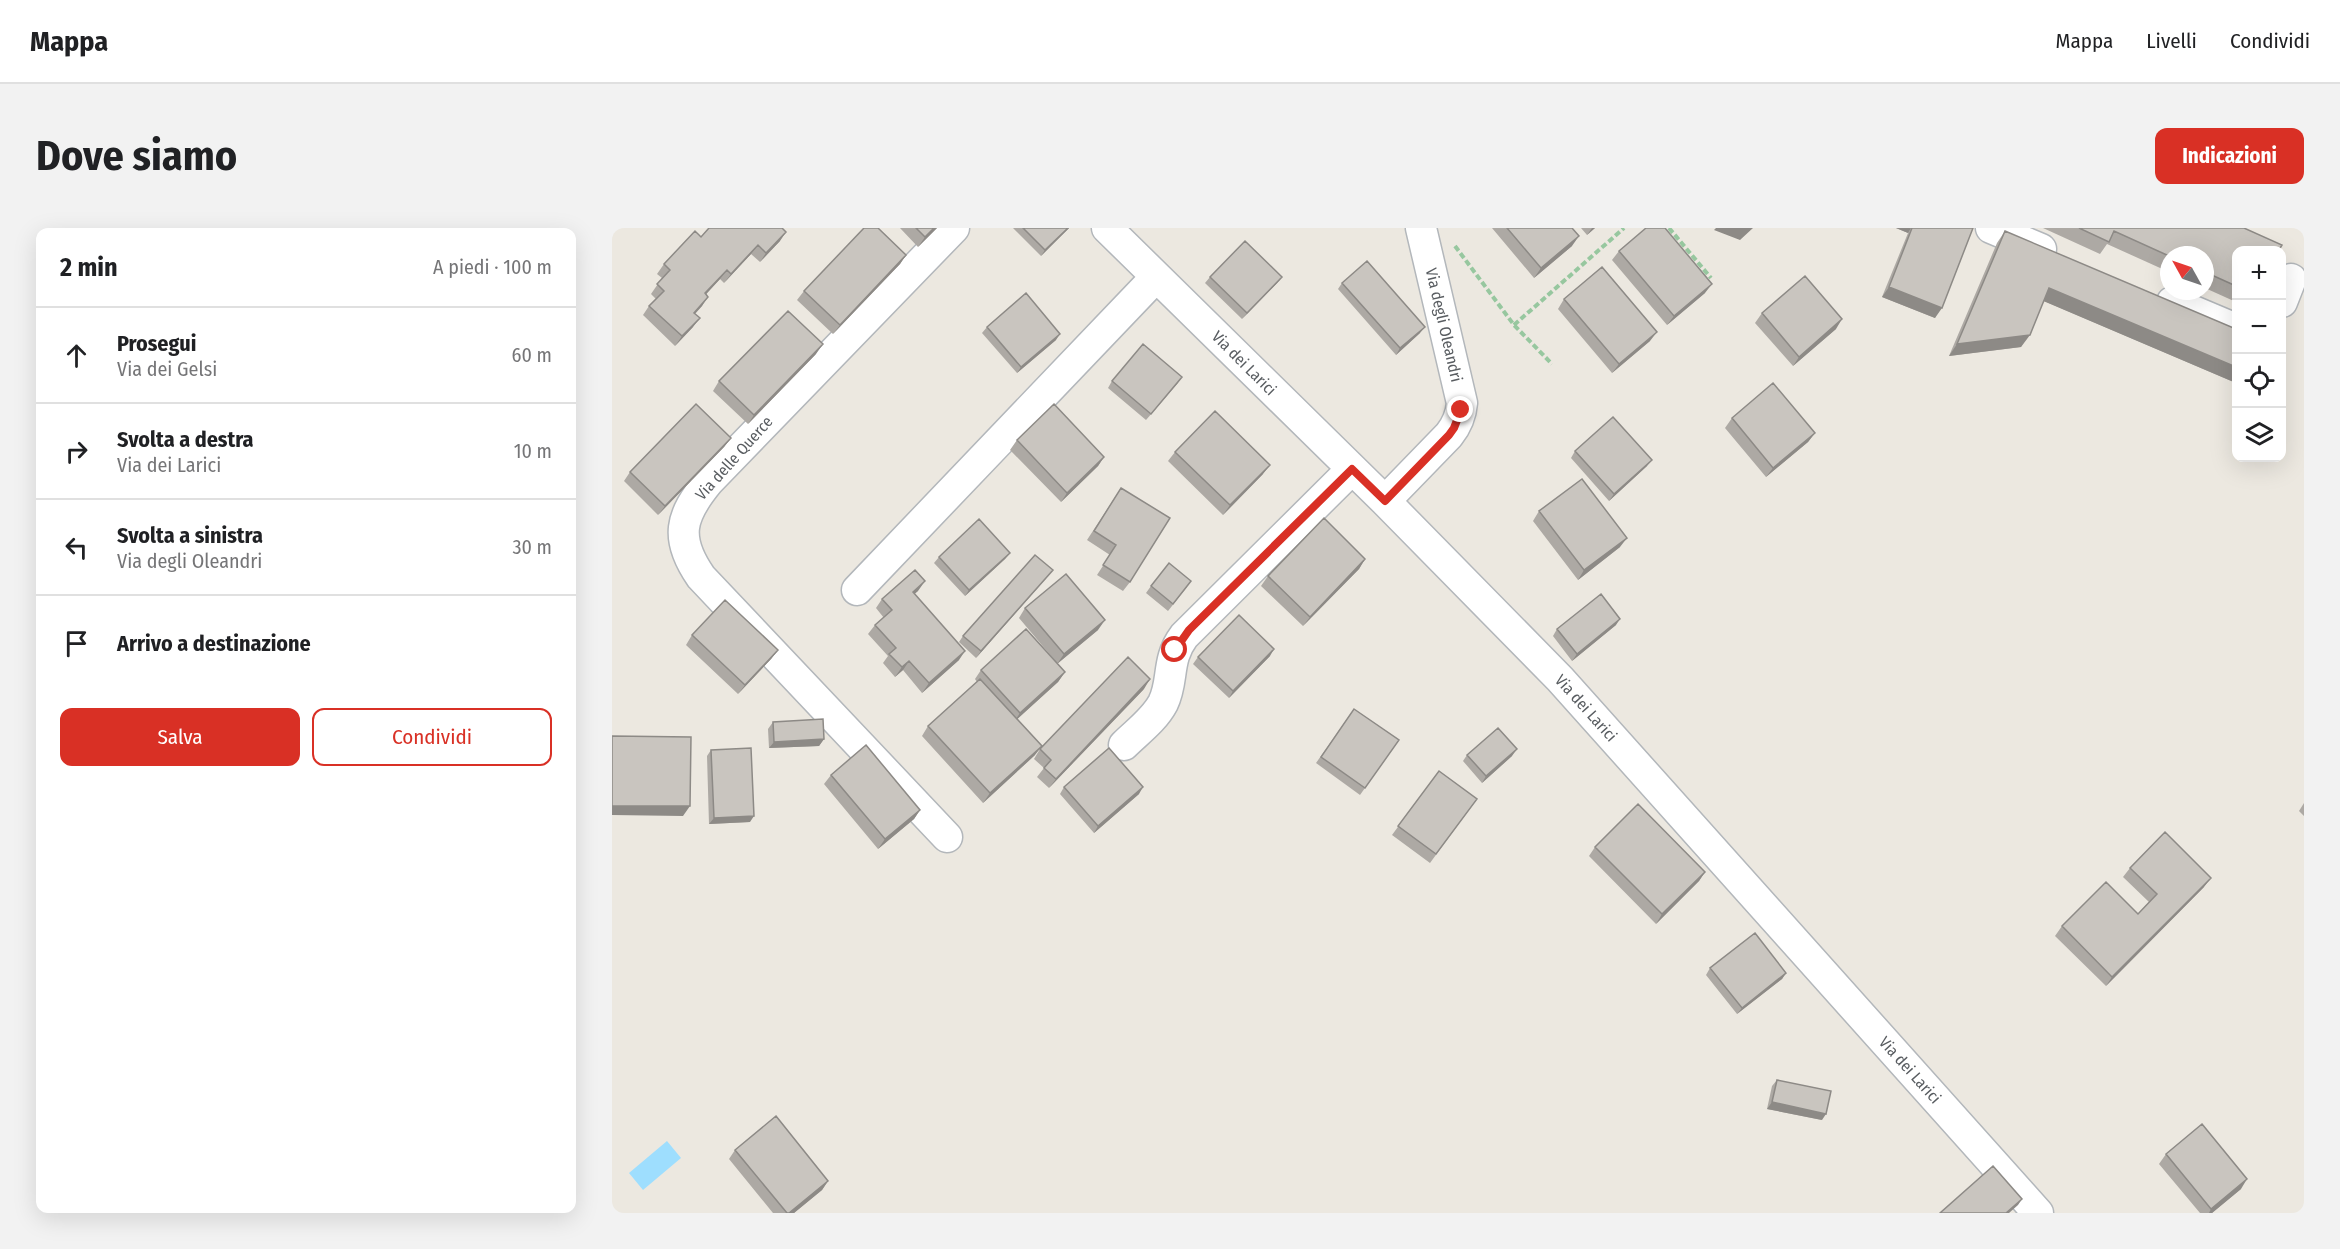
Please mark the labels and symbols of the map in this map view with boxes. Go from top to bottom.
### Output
north arrow [2160,246,2214,300]
street label: Via degli Oleandri [1422,266,1466,384]
street label: Via dei Larici [1208,327,1280,399]
route end [1447,396,1473,422]
street label: Via delle Querce [691,412,777,504]
route start [1161,636,1187,662]
street label: Via dei Larici [1551,671,1621,745]
street label: Via dei Larici [1875,1033,1945,1107]

